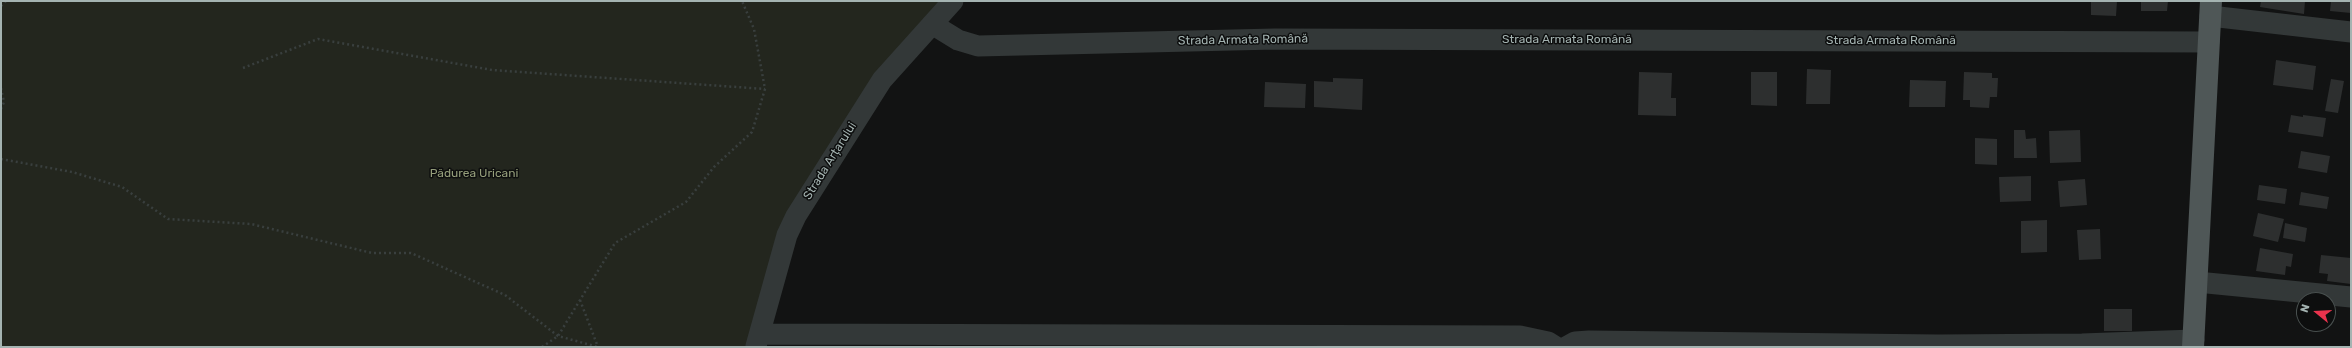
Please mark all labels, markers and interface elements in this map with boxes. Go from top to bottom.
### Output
street label: Strada Armata Română [1178,32,1308,48]
street label: Strada Armata Română [1502,33,1632,47]
street label: Strada Armata Română [1826,34,1956,48]
street label: Strada Arțarului [800,120,860,202]
park label: Pădurea Uricani [430,167,518,181]
north arrow [2296,292,2336,332]
text: N [2298,303,2312,314]

